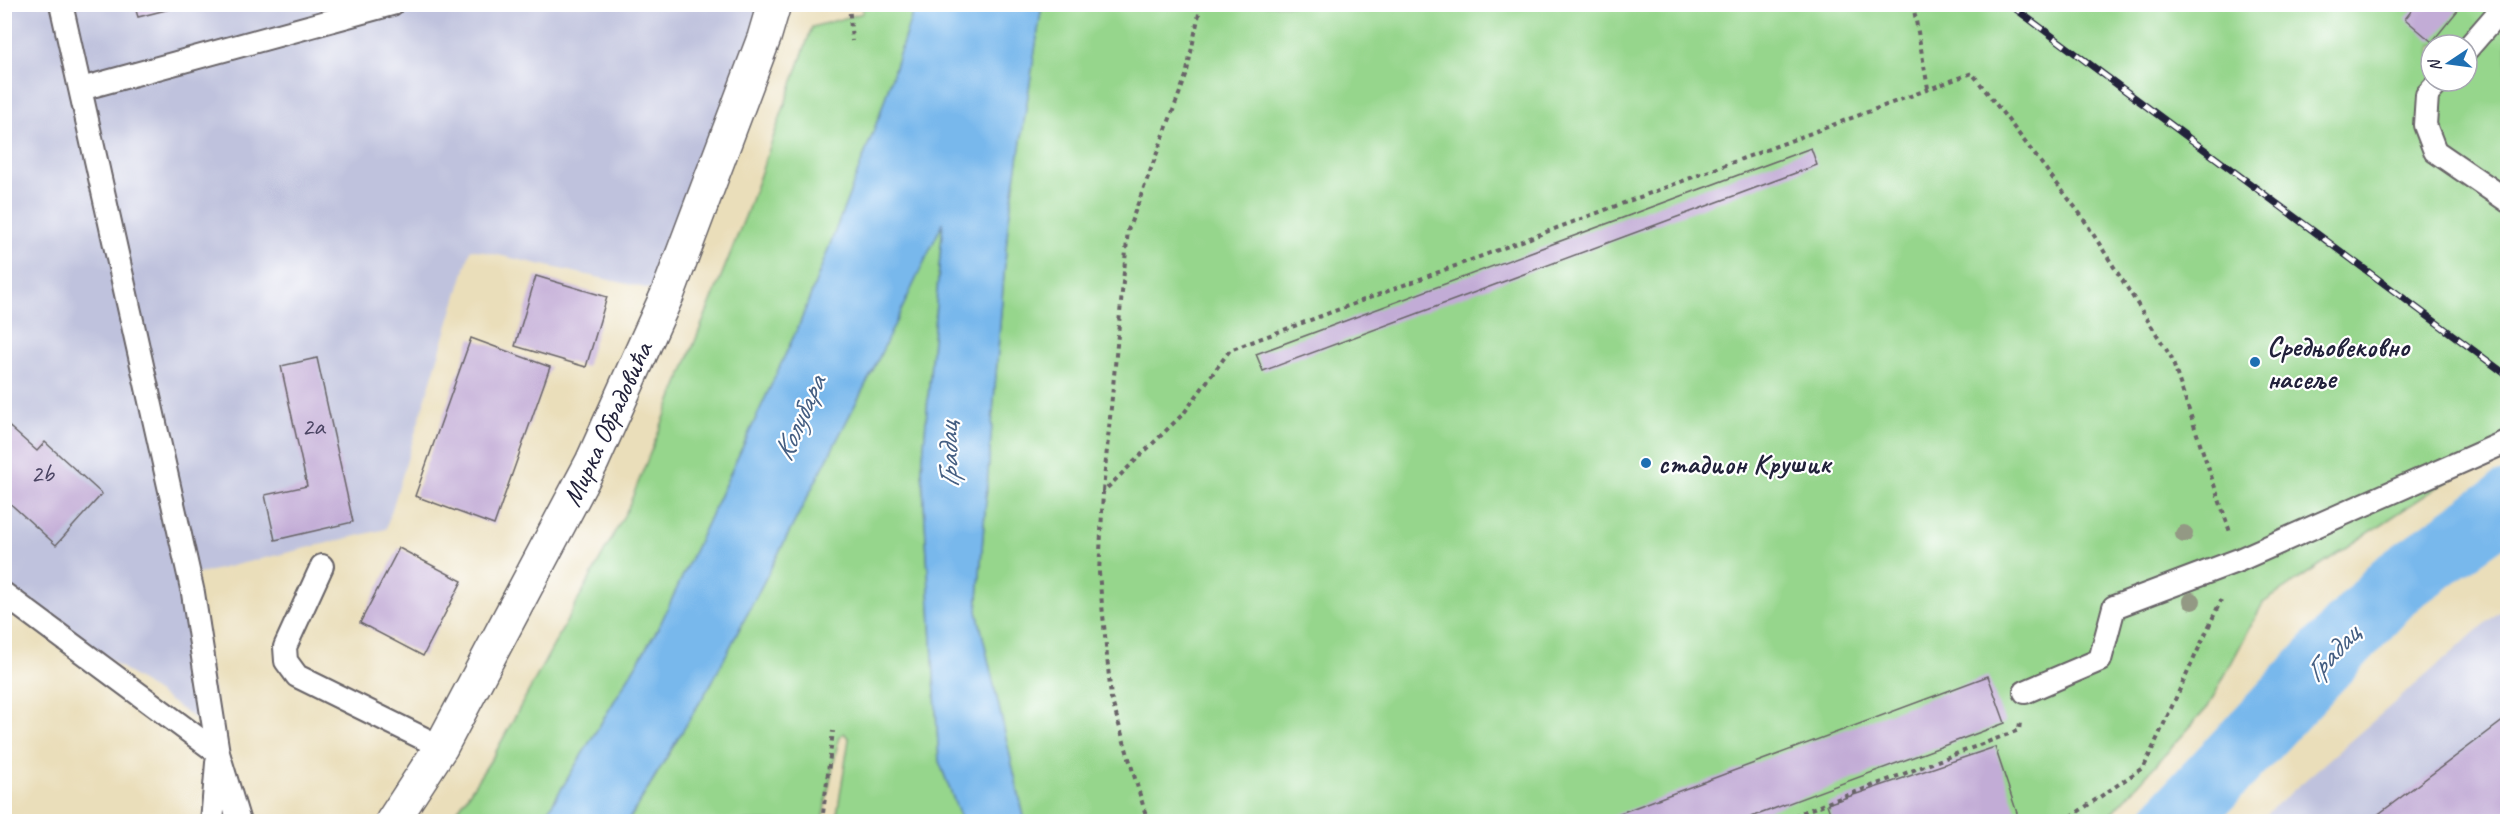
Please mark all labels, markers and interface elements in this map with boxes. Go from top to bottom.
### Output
north arrow [2419,33,2479,93]
text: N [2424,56,2446,73]
place label: Средњовековно насеље [2267,329,2411,396]
street label: Мирка Обрадовића [554,335,661,512]
marker: Средњовековно насеље [2248,355,2262,369]
water label: Колубара [764,367,836,466]
house number: 2a [301,410,326,443]
water label: Градац [928,419,968,488]
place label: стадион Крушик [1658,446,1833,481]
marker: стадион Крушик [1639,456,1653,470]
house number: 2b [30,457,55,490]
water label: Градац [2296,614,2370,690]

